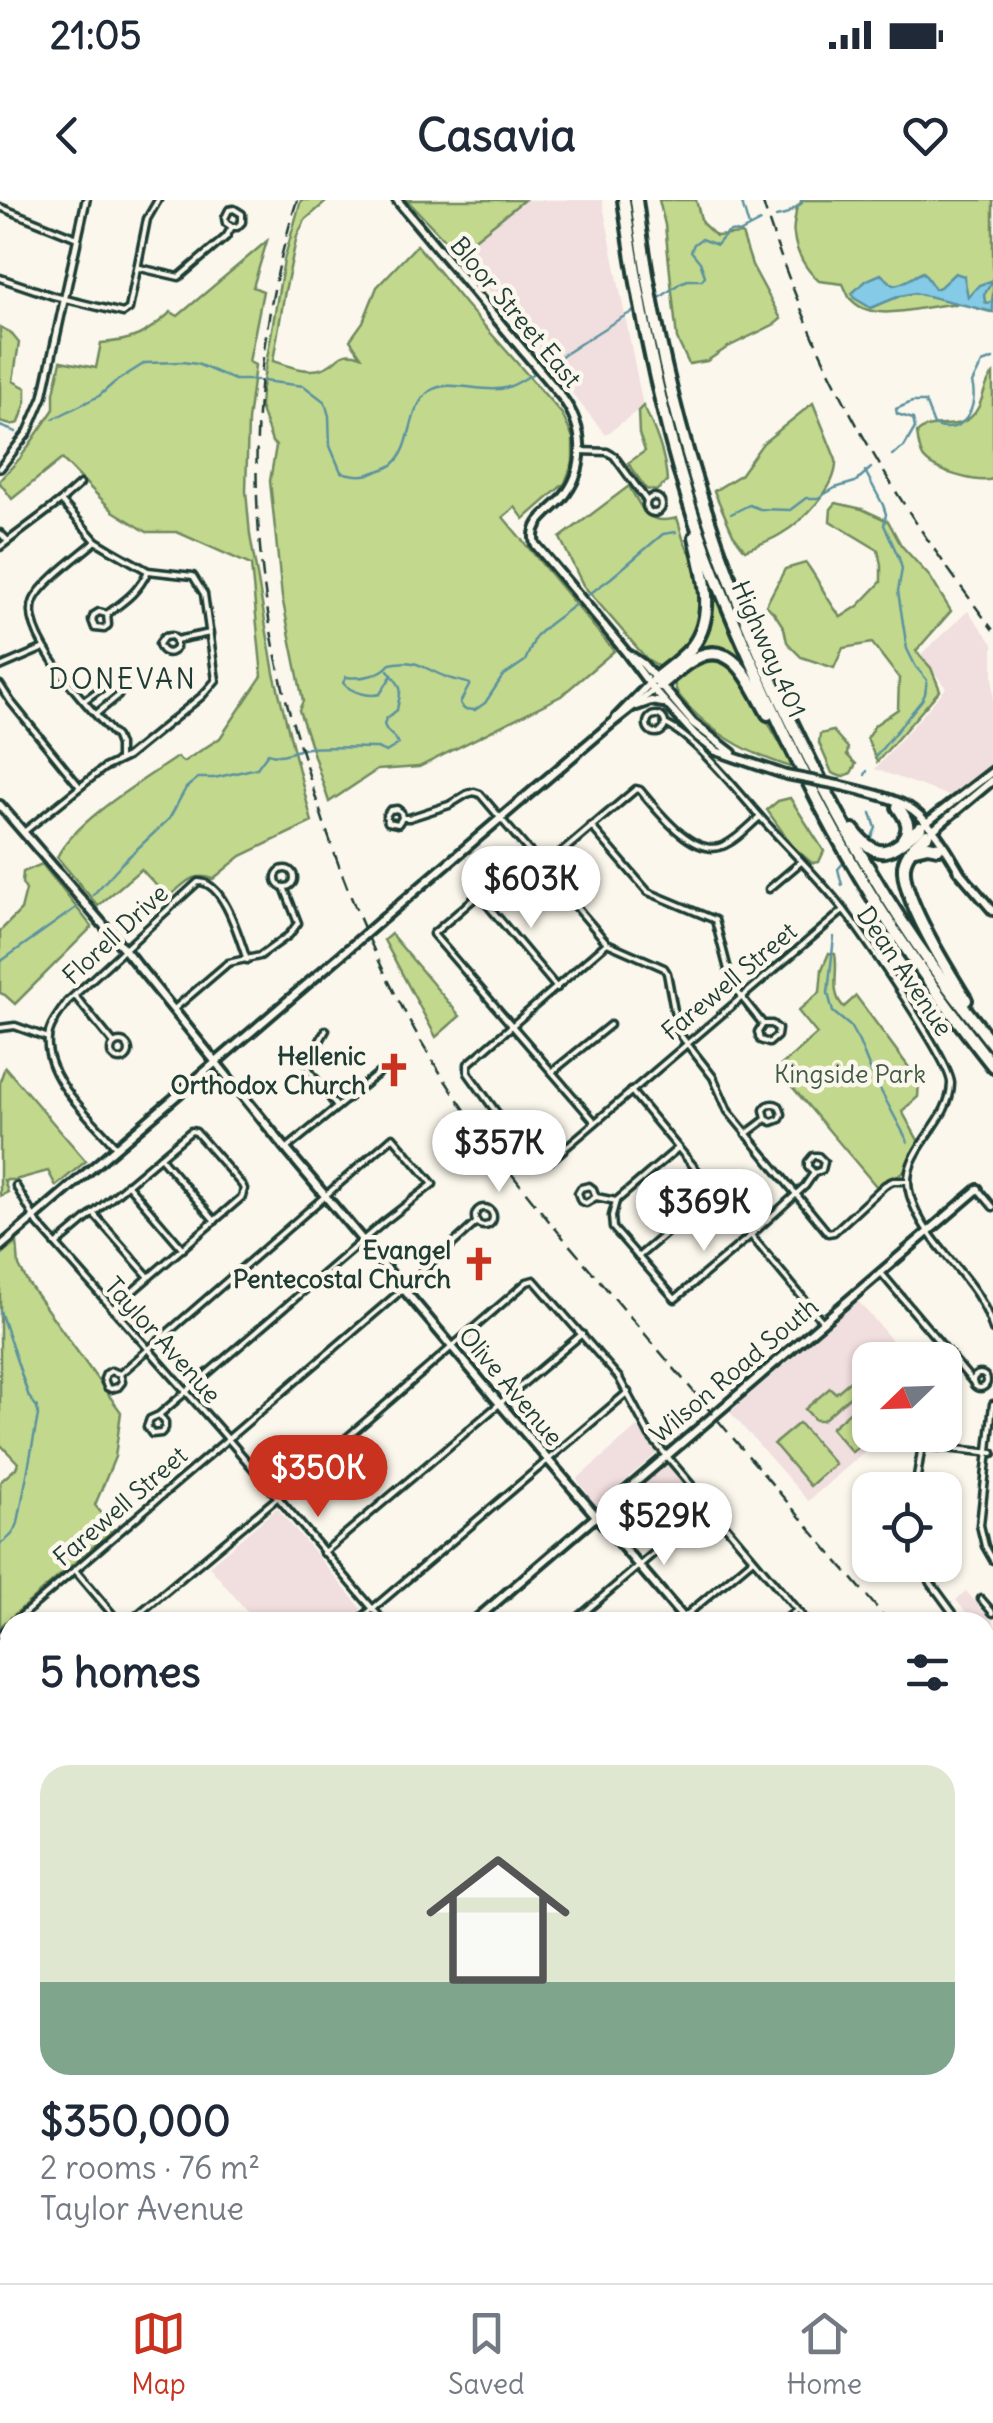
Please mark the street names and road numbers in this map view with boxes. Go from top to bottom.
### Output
street label: Bloor Street East [444,230,588,394]
street label: Highway 401 [725,576,813,722]
street label: Florell Drive [55,877,175,991]
street label: Dean Avenue [850,900,960,1042]
street label: Farewell Street [655,915,803,1047]
street label: Taylor Avenue [98,1270,228,1410]
street label: Wilson Road South [643,1290,825,1450]
street label: Olive Avenue [452,1320,570,1452]
street label: Farewell Street [46,1439,194,1573]

